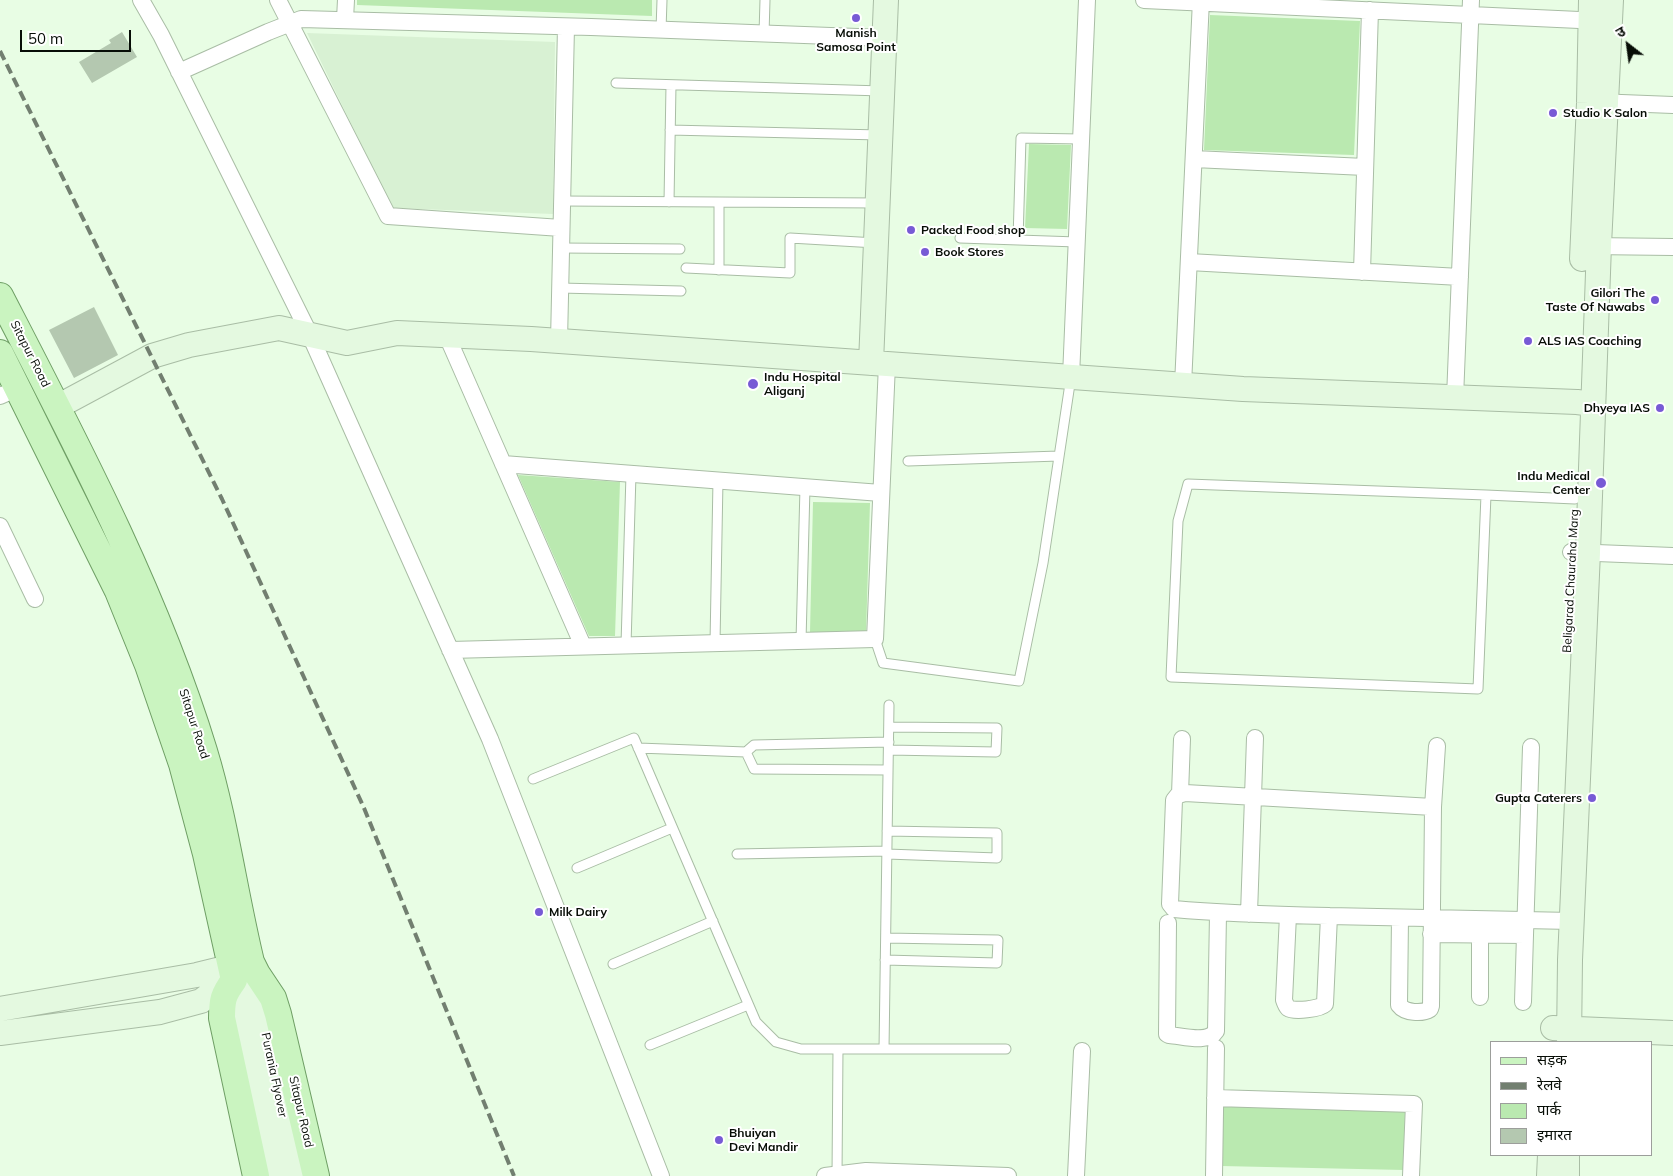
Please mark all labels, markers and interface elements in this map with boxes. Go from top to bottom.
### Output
marker: Manish Samosa Point [850,12,862,24]
scale bar [22,20,134,52]
north arrow [1603,20,1653,70]
text: उ [1612,22,1629,42]
place label: Manish Samosa Point [816,26,896,54]
text: 50 m [28,29,63,48]
place label: Studio K Salon [1563,106,1647,120]
marker: Studio K Salon [1547,107,1559,119]
place label: Packed Food shop [921,223,1025,237]
marker: Packed Food shop [905,224,917,236]
place label: Book Stores [935,245,1004,259]
marker: Book Stores [919,246,931,258]
place label: Gilori The Taste Of Nawabs [1546,286,1645,314]
marker: Gilori The Taste Of Nawabs [1649,294,1661,306]
street label: Sitapur Road [7,318,53,390]
place label: ALS IAS Coaching [1538,334,1641,348]
marker: ALS IAS Coaching [1522,335,1534,347]
place label: Indu Hospital Aliganj [764,370,841,398]
marker: Indu Hospital Aliganj [746,377,760,391]
place label: Dhyeya IAS [1584,401,1650,415]
marker: Dhyeya IAS [1654,402,1666,414]
place label: Indu Medical Center [1517,469,1590,497]
marker: Indu Medical Center [1594,476,1608,490]
street label: Beligarad Chauraha Marg [1560,509,1582,653]
street label: Sitapur Road [176,687,212,761]
place label: Gupta Caterers [1495,791,1582,805]
marker: Gupta Caterers [1586,792,1598,804]
place label: Milk Dairy [549,905,607,919]
marker: Milk Dairy [533,906,545,918]
street label: Purania Flyover [258,1031,290,1119]
legend [1490,1041,1653,1156]
text: सड़क [1537,1050,1567,1069]
street label: Sitapur Road [286,1075,316,1149]
text: रेलवे [1537,1075,1562,1094]
text: पार्क [1537,1100,1561,1119]
text: इमारत [1537,1125,1572,1144]
place label: Bhuiyan Devi Mandir [729,1126,798,1154]
marker: Bhuiyan Devi Mandir [713,1134,725,1146]

